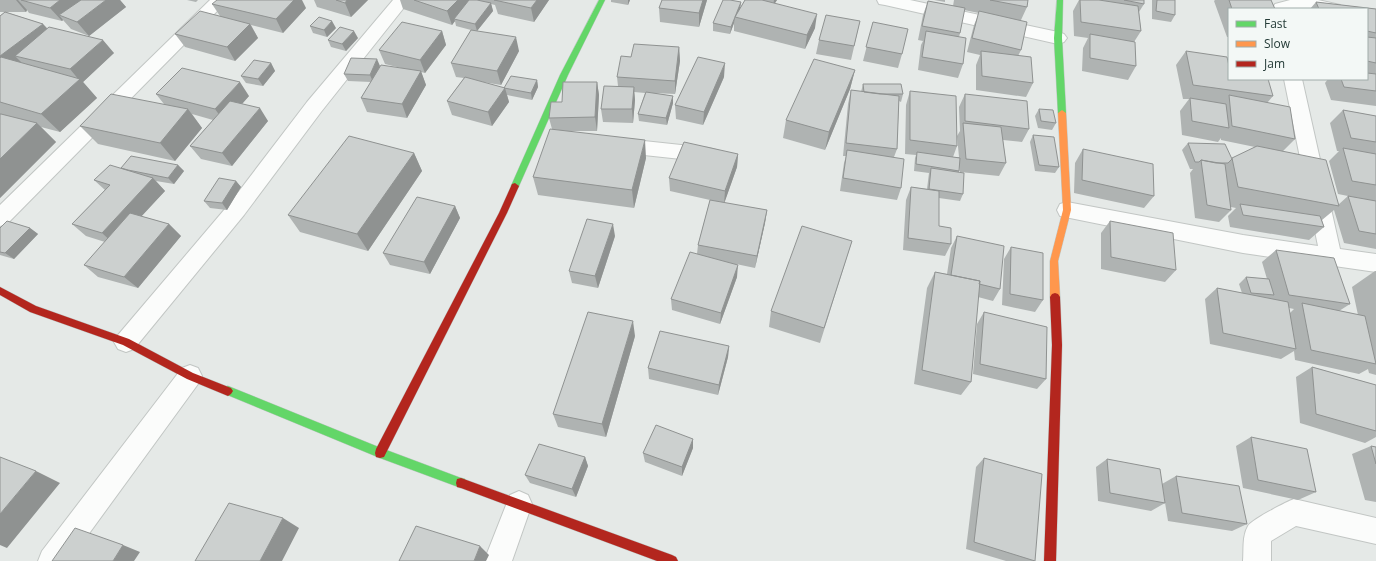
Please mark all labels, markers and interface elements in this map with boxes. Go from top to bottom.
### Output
legend [1228,8,1368,80]
text: Fast [1264,15,1287,32]
text: Slow [1264,35,1291,52]
text: Jam [1263,55,1285,72]

